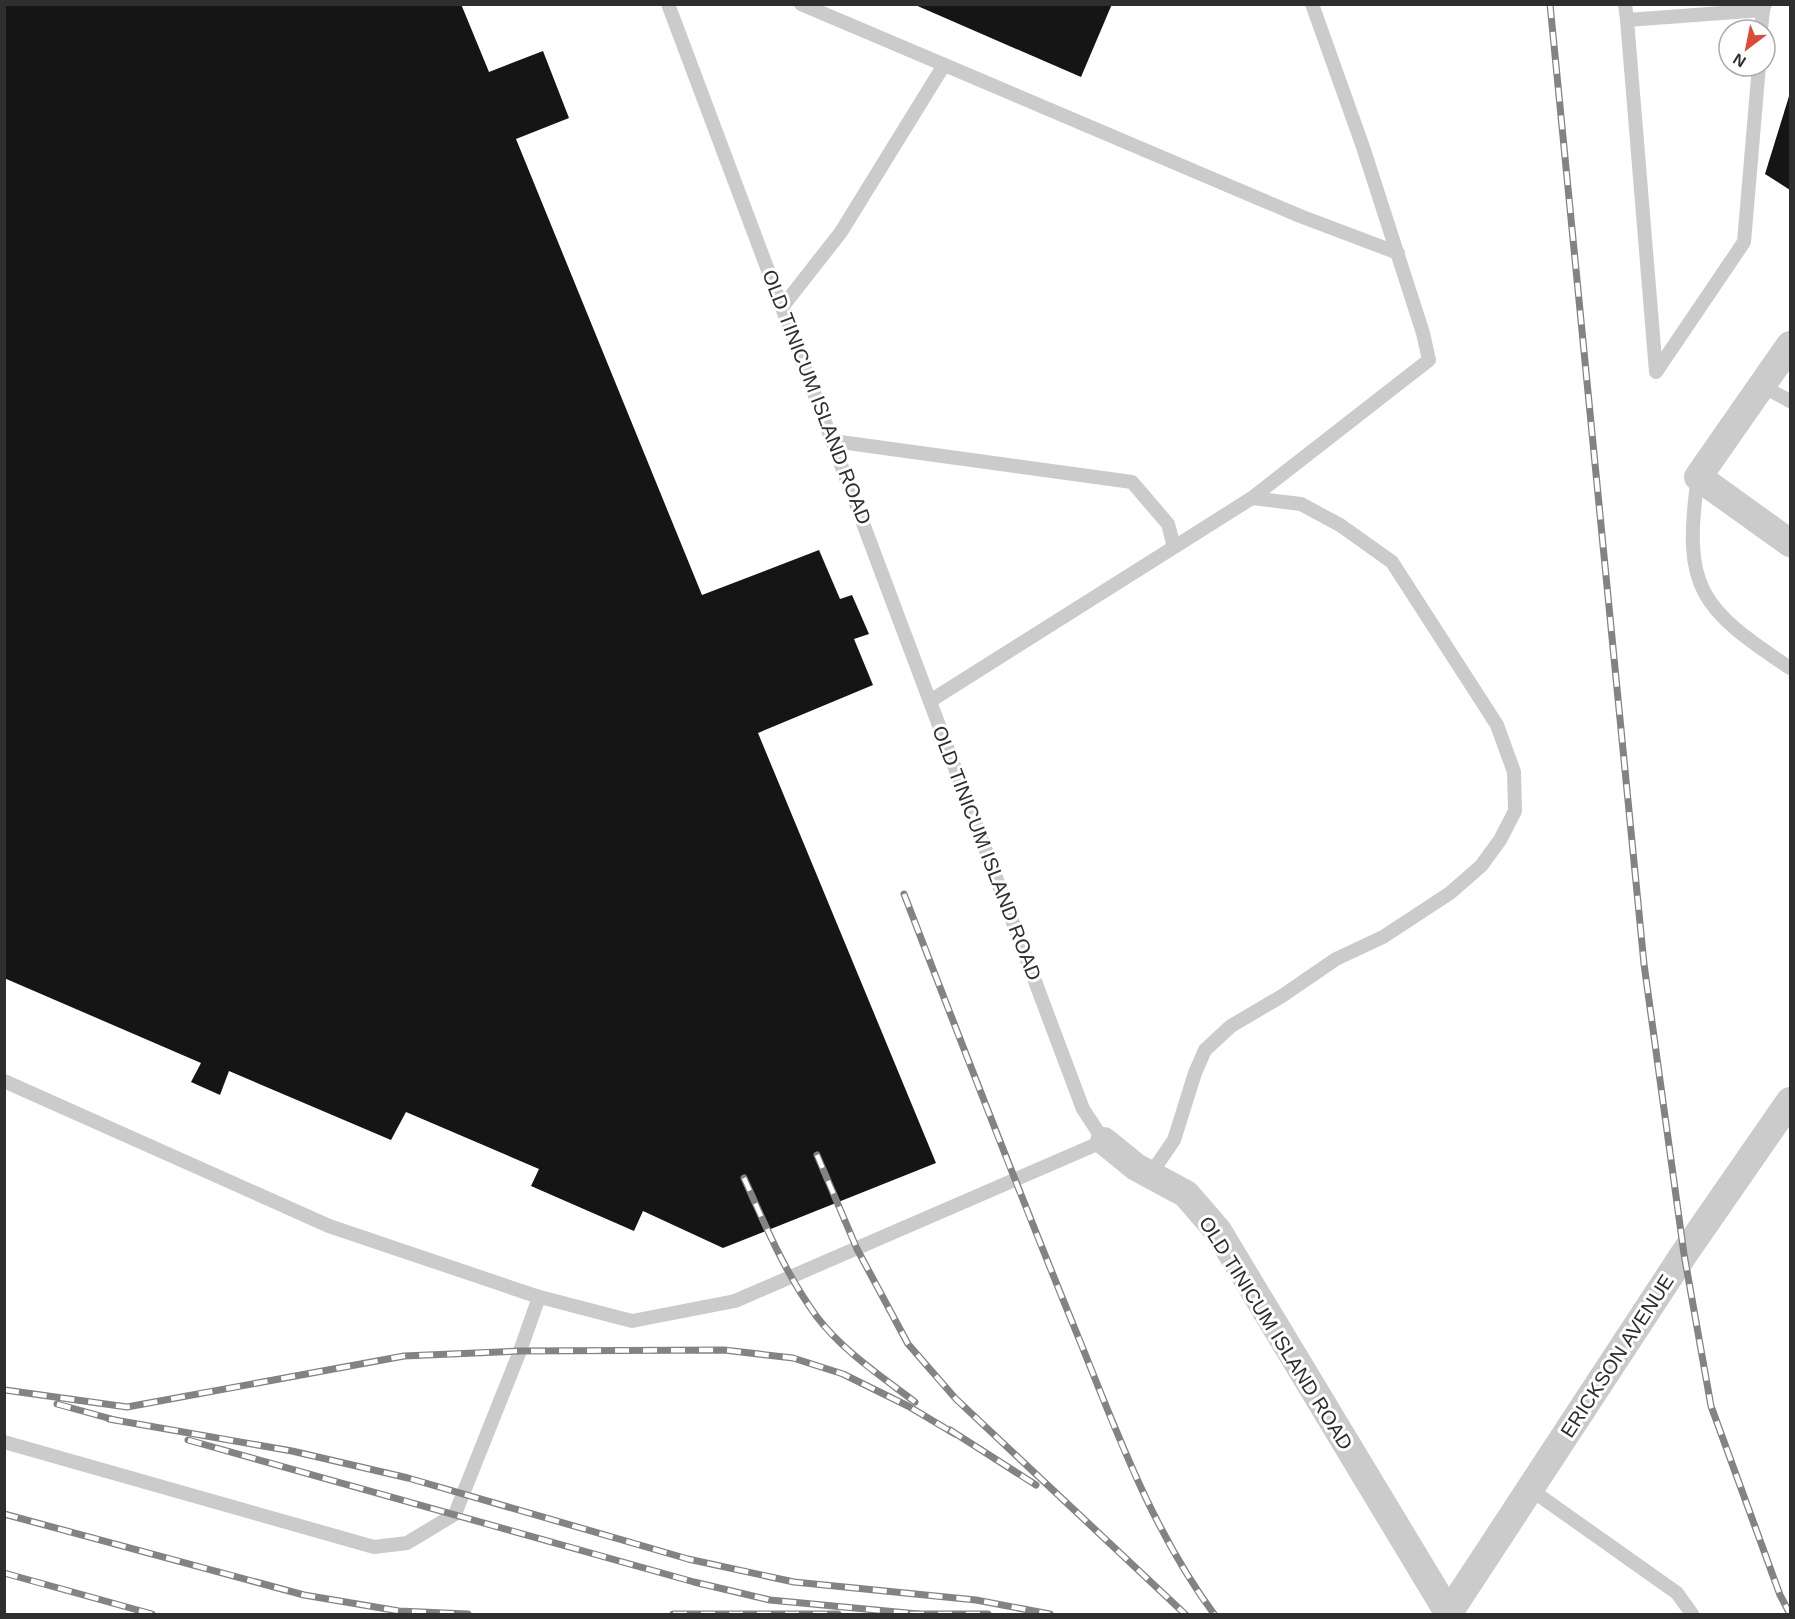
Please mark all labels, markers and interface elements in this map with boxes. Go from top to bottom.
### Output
north arrow [1717,18,1777,78]
text: N [1730,50,1749,71]
street label: OLD TINICUM ISLAND ROAD [758,267,876,527]
street label: OLD TINICUM ISLAND ROAD [928,723,1046,983]
street label: OLD TINICUM ISLAND ROAD [1195,1212,1357,1454]
street label: ERICKSON AVENUE [1556,1270,1678,1442]

